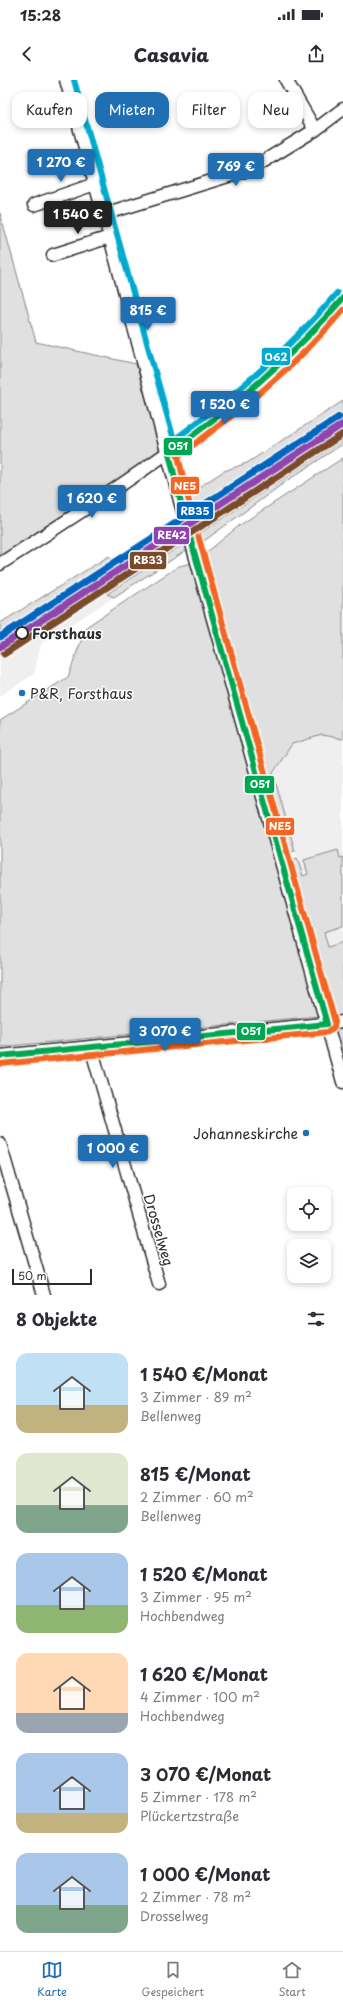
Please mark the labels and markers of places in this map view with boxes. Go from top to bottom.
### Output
pin: 1 270 € [24,149,98,183]
pin: 769 € [208,153,264,187]
pin: 1 540 € [41,201,115,235]
pin: 815 € [120,297,176,331]
pin: 1 520 € [188,391,262,425]
pin: 1 620 € [55,485,129,519]
place label: Forsthaus [32,623,102,644]
marker: Forsthaus [15,626,29,640]
place label: P&R, Forsthaus [30,683,133,704]
marker: P&R, Forsthaus [17,688,27,698]
pin: 3 070 € [128,1018,202,1052]
place label: Johanneskirche [193,1123,298,1144]
marker: Johanneskirche [301,1128,311,1138]
pin: 1 000 € [76,1135,150,1169]

